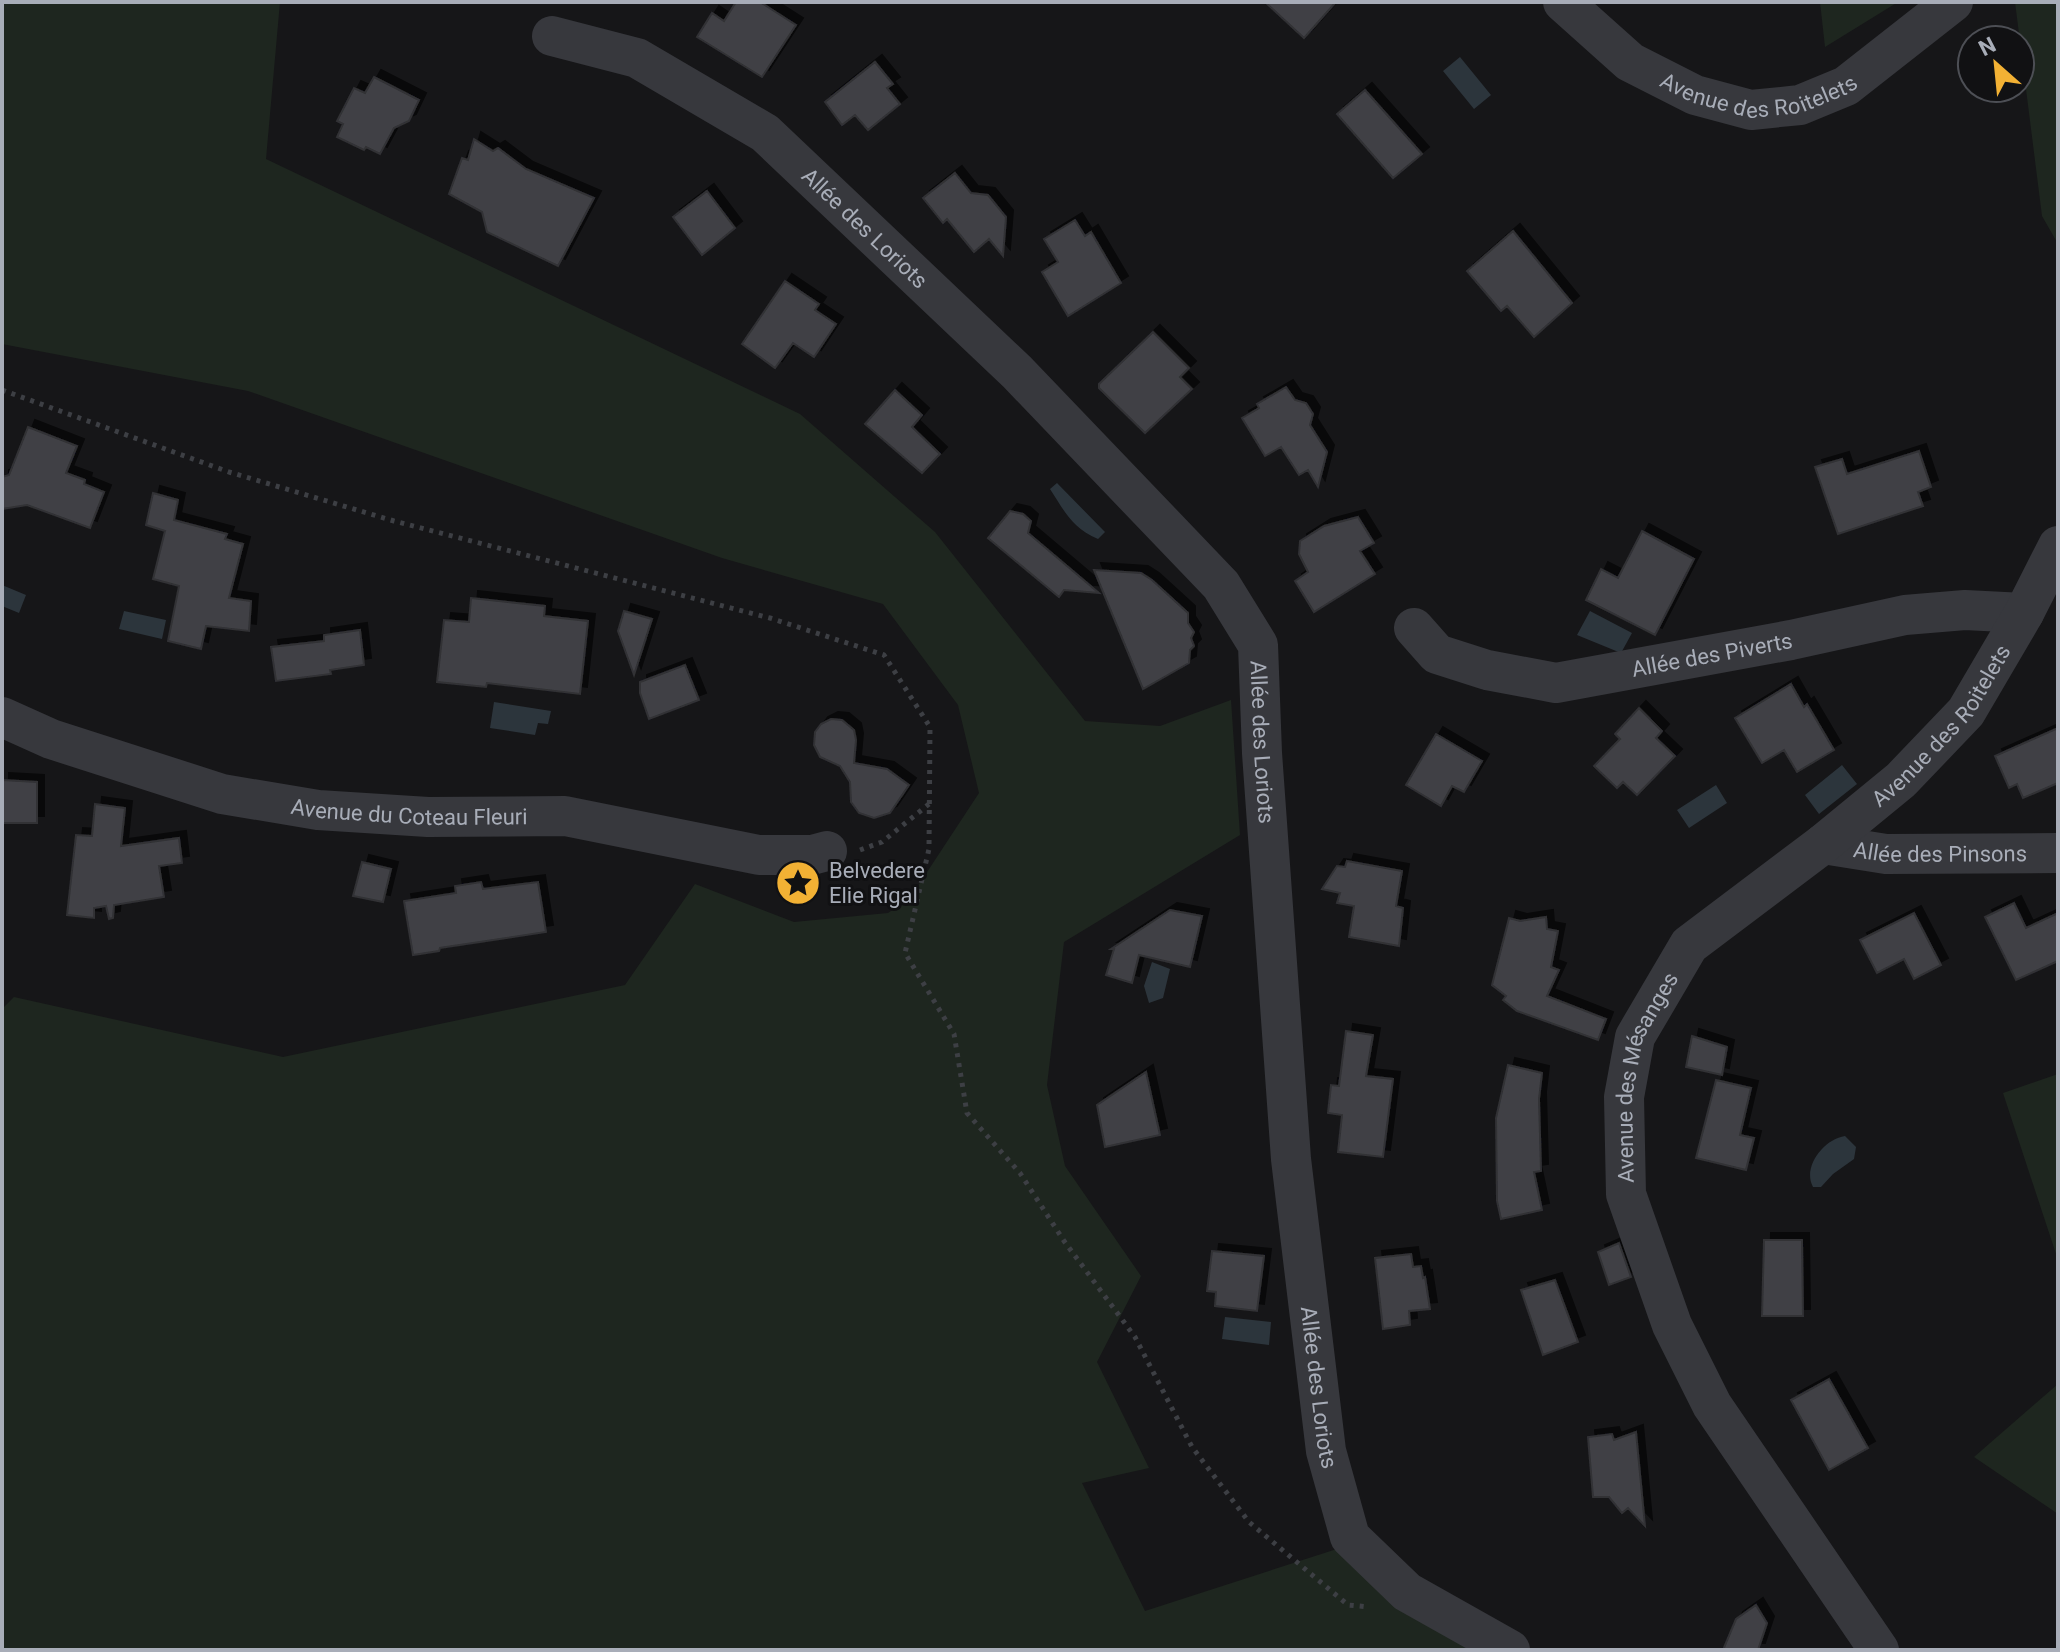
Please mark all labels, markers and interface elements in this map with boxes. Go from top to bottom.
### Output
north arrow [1956,24,2036,104]
text: N [1975,32,2000,61]
street label: Avenue des Roitelets [1655,60,1859,86]
text: Avenue des Roitelets [1656,67,1862,123]
street label: Allée des Loriots [797,163,933,293]
street label: Allée des Piverts [1630,628,1794,681]
street label: Avenue des Roitelets [1867,640,2015,811]
street label: Allée des Loriots [1246,660,1279,824]
street label: Avenue du Coteau Fleuri [289,793,528,830]
street label: Allée des Pinsons [1852,837,2027,867]
place label: Belvedere Elie Rigal [829,858,925,908]
place icon: Belvedere Elie Rigal [774,859,822,907]
street label: Avenue des Mésanges [1611,967,1683,1183]
street label: Allée des Loriots [1296,1305,1343,1471]

